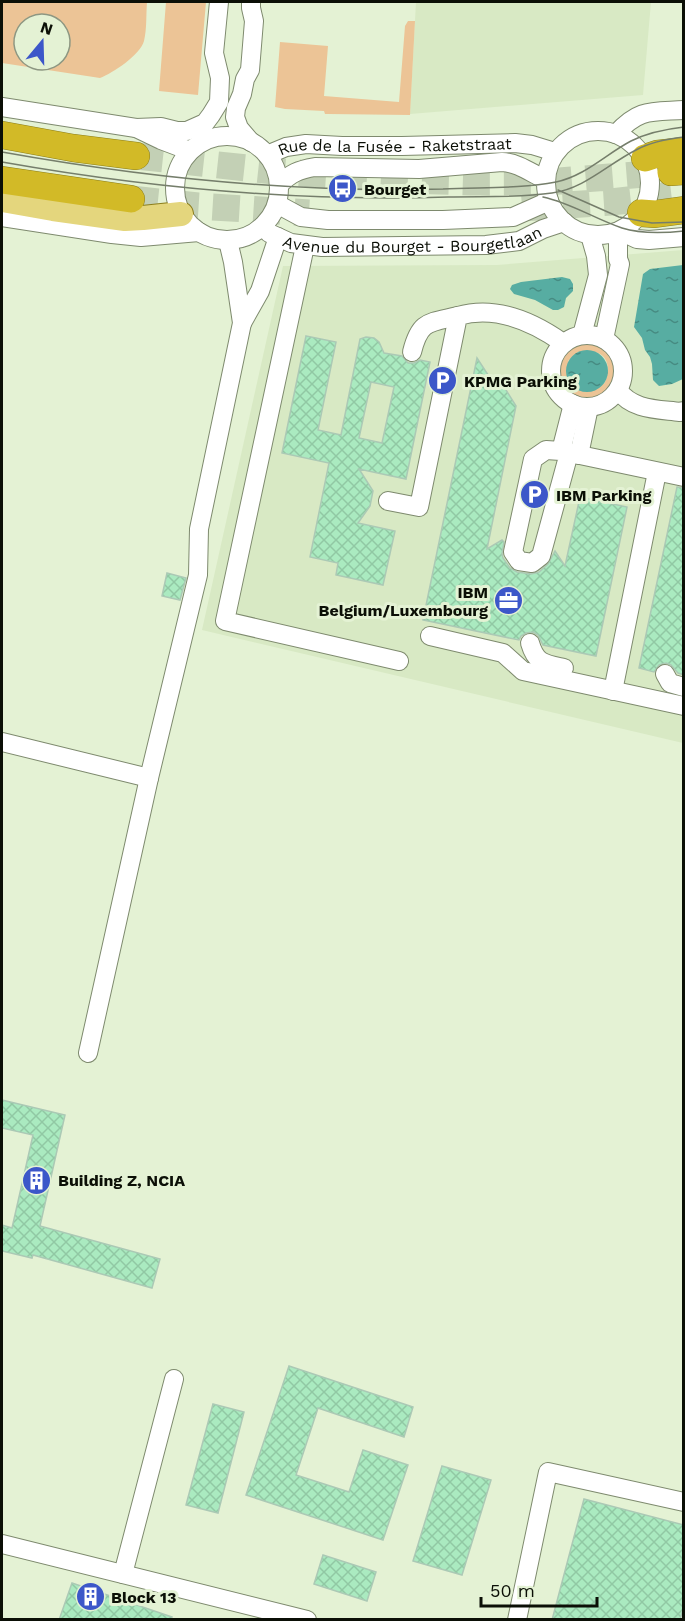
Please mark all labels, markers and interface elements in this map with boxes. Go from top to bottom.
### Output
north arrow [12,12,72,72]
text: N [38,17,55,39]
street label: Rue de la Fusée - Raketstraat [275,134,512,159]
bus stop icon: Bourget [327,173,359,205]
place label: Bourget [364,180,426,199]
street label: Avenue du Bourget - Bourgetlaan [280,222,545,257]
parking icon: KPMG Parking [427,365,459,397]
place label: KPMG Parking [464,372,577,391]
parking icon: IBM Parking [519,479,551,511]
place label: IBM Parking [556,486,652,505]
place label: IBM Belgium/Luxembourg [319,583,488,620]
office icon: IBM Belgium/Luxembourg [493,585,525,617]
building icon: Building Z, NCIA [21,1164,53,1196]
place label: Building Z, NCIA [58,1171,185,1190]
scale bar [481,1570,596,1608]
text: 50 m [490,1580,535,1601]
building icon: Block 13 [74,1581,106,1613]
place label: Block 13 [111,1588,176,1607]

